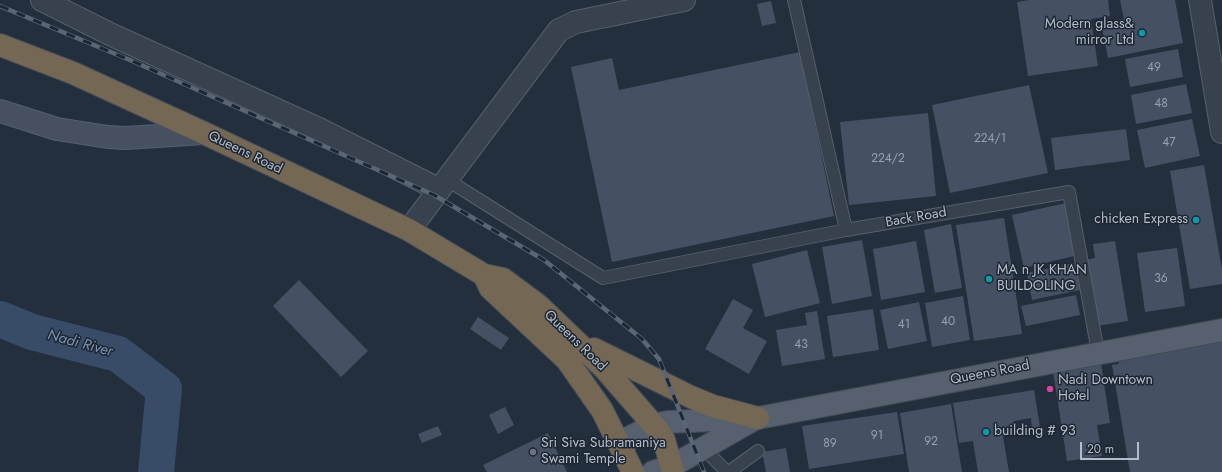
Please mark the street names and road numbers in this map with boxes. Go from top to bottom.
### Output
street label: Queens Road [205,128,285,178]
street label: Back Road [884,204,948,232]
street label: Queens Road [540,307,610,375]
street label: Queens Road [949,357,1031,389]

